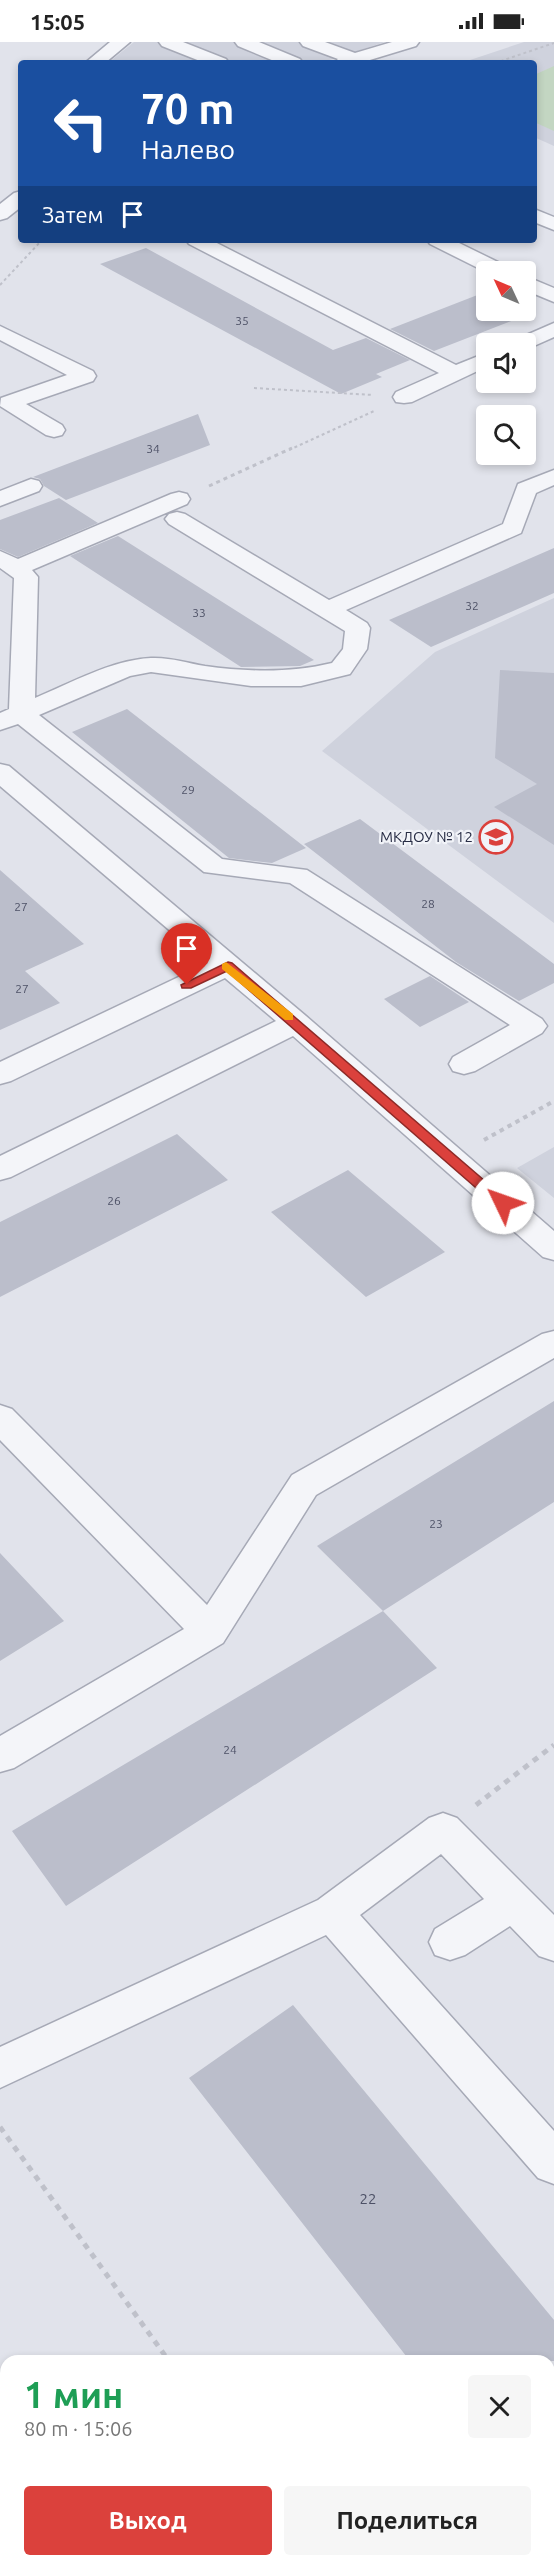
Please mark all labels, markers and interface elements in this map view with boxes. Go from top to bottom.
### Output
text: 15:05 [30,9,85,34]
icon: left [42,84,120,162]
text: 70 m [141,85,235,132]
text: Налево [141,134,235,164]
icon: arrive [116,198,149,231]
text: Затем [42,202,104,227]
north arrow [476,261,536,321]
map controls [476,261,536,465]
house number: 35 [235,314,249,327]
button: sound [476,333,536,393]
button: search [476,405,536,465]
house number: 34 [146,442,160,455]
house number: 32 [465,599,479,612]
house number: 33 [192,606,206,619]
house number: 29 [181,783,195,796]
school or university icon: МКДОУ № 12 [478,819,514,855]
place label: МКДОУ № 12 [380,828,473,845]
house number: 28 [421,897,435,910]
house number: 27 [14,900,28,913]
pin [161,923,212,985]
icon: arrive [170,932,203,965]
house number: 27 [15,982,29,995]
position arrow [471,1171,535,1235]
house number: 26 [107,1194,121,1207]
house number: 23 [429,1517,443,1530]
house number: 24 [223,1743,237,1756]
house number: 22 [360,2190,376,2207]
text: 1 мин [24,2374,123,2415]
button: close [468,2375,531,2438]
text: 80 m · 15:06 [24,2417,133,2440]
button: Выход [24,2486,272,2555]
button: Поделиться [284,2486,531,2555]

